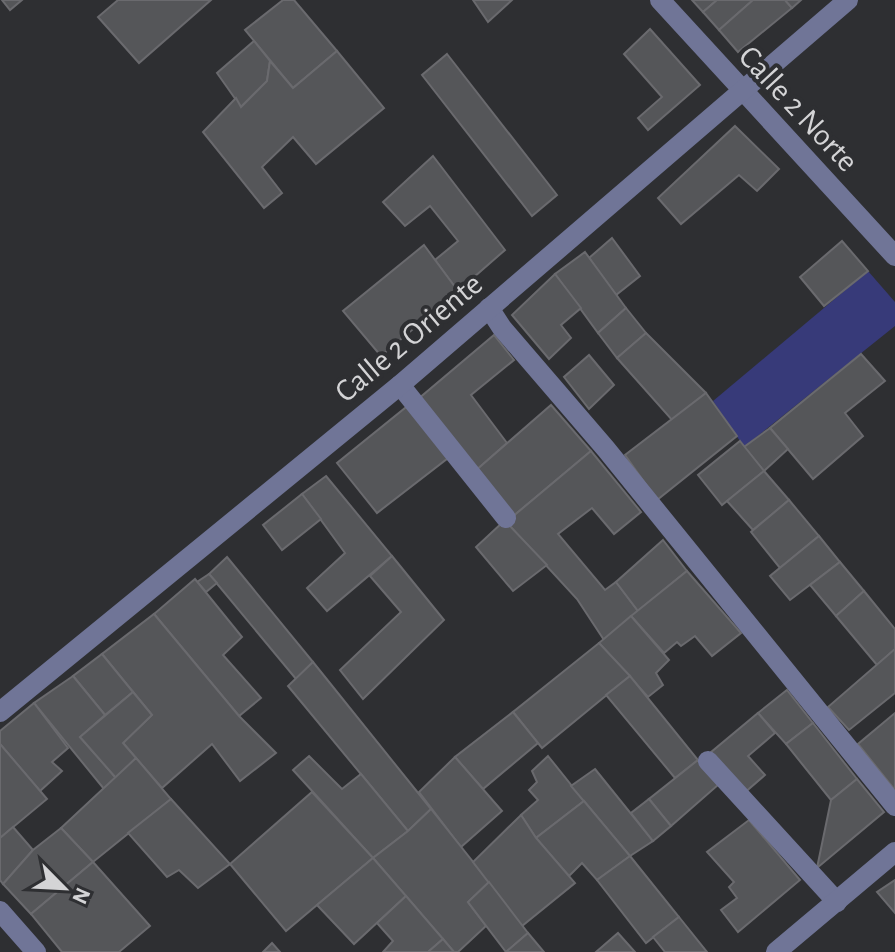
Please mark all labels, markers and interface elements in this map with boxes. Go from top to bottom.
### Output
street label: Calle 2 Norte [732,40,864,178]
street label: Calle 2 Oriente [329,267,488,408]
north arrow [24,848,104,928]
text: N [68,884,95,907]

